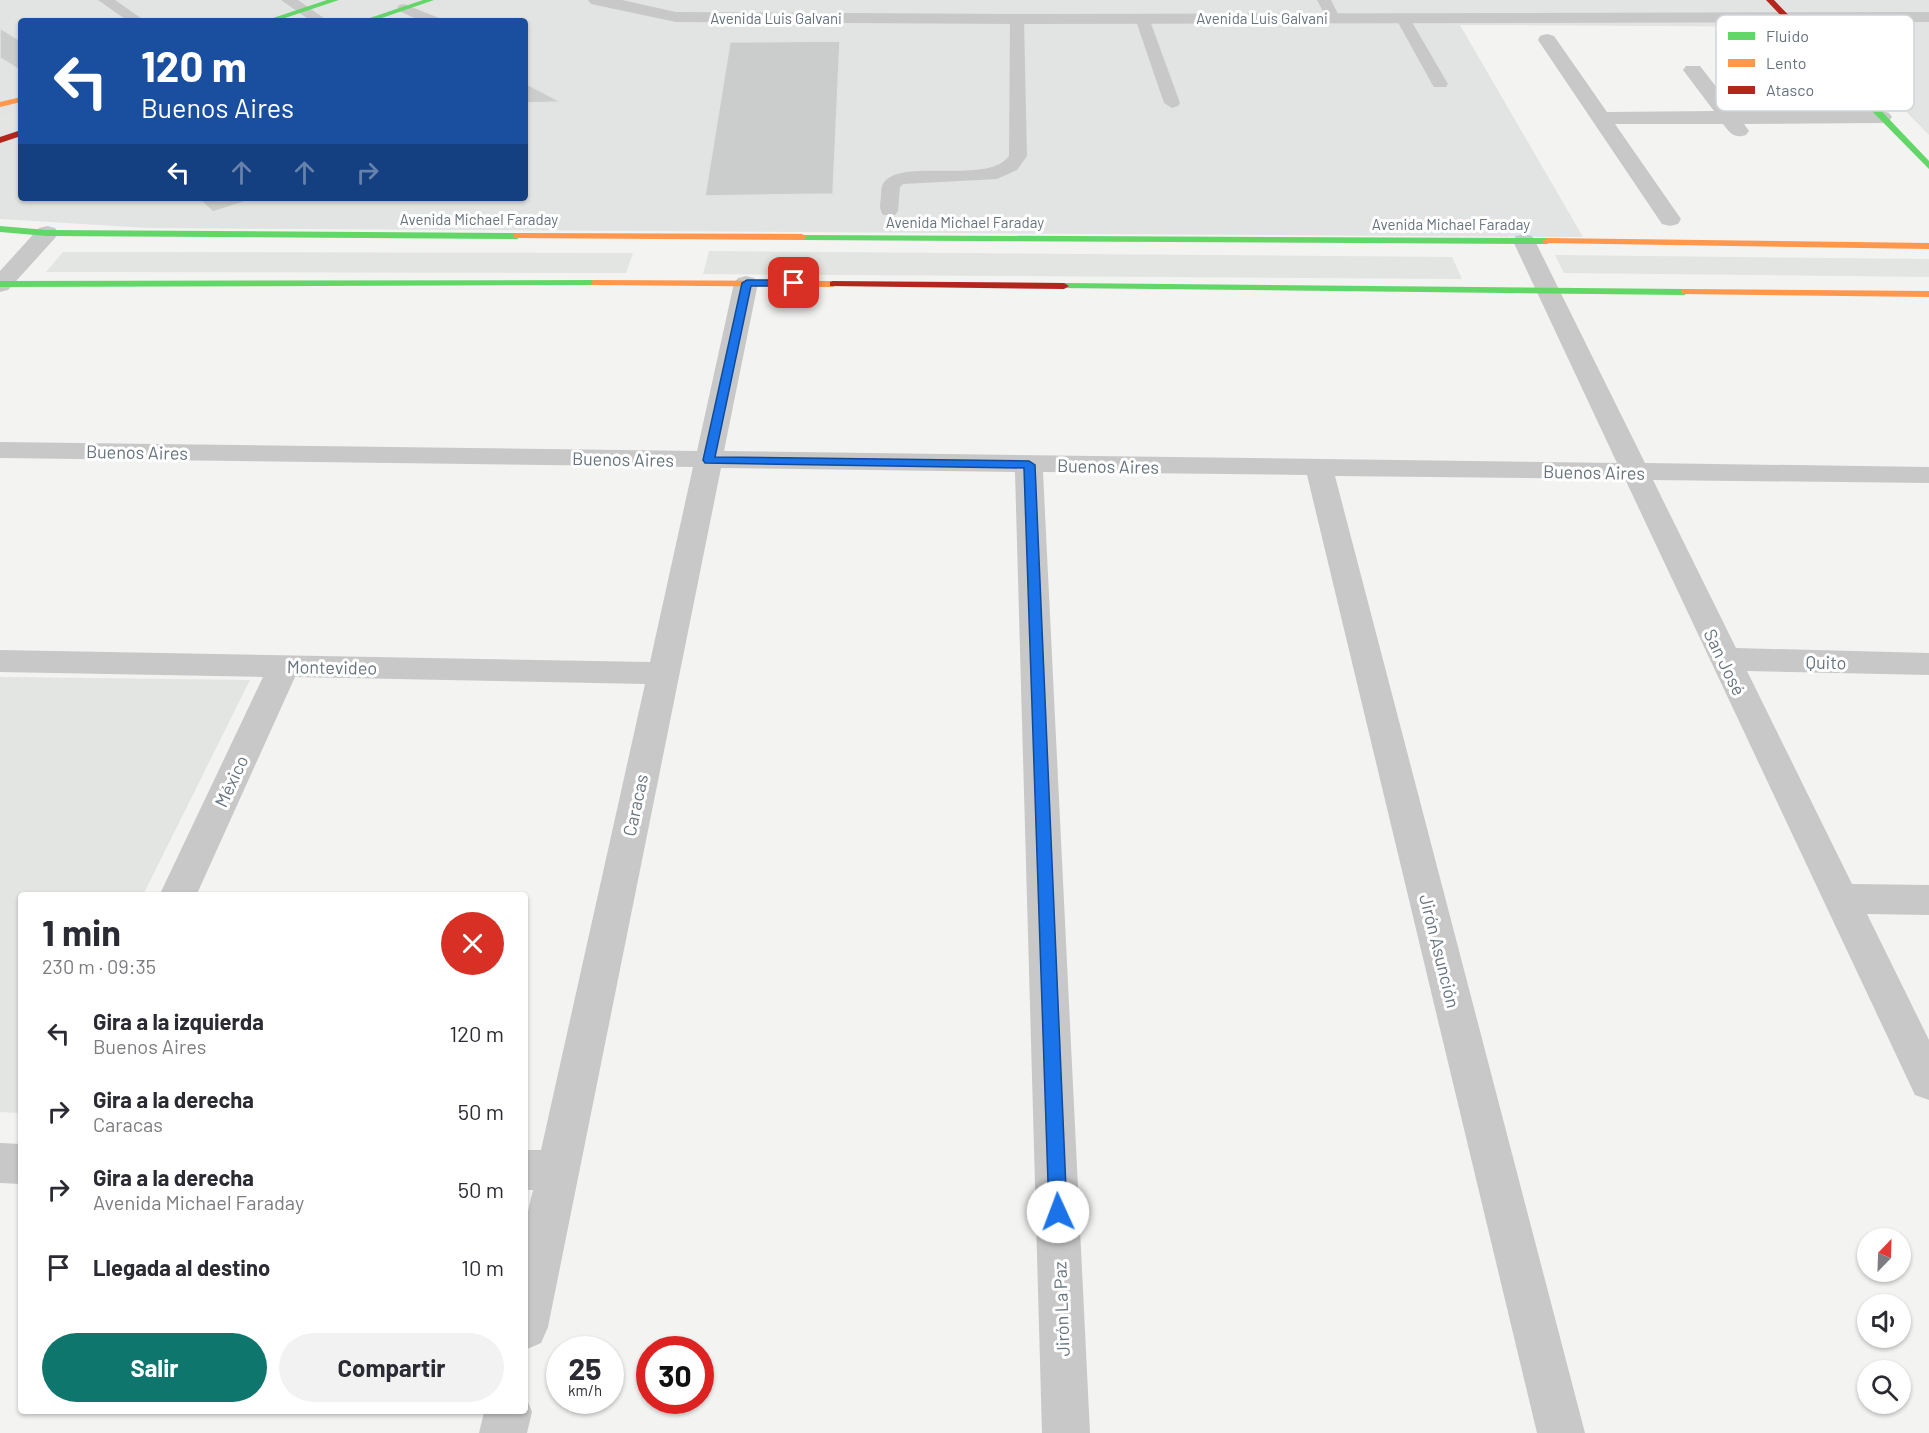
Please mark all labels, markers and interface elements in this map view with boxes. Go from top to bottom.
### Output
street label: Avenida Luis Galvani [710,9,842,27]
street label: Avenida Luis Galvani [1196,9,1328,27]
legend [1716,15,1914,111]
text: Fluido [1766,26,1809,45]
text: 120 m [141,40,247,90]
icon: left [42,42,120,120]
text: Lento [1766,53,1807,72]
text: Atasco [1766,80,1814,99]
text: Buenos Aires [141,91,294,123]
icon: left [162,156,195,189]
icon: ahead [225,156,258,189]
icon: ahead [288,156,321,189]
icon: right [351,156,384,189]
street label: Avenida Michael Faraday [400,210,558,228]
street label: Avenida Michael Faraday [886,213,1044,231]
street label: Avenida Michael Faraday [1372,215,1530,233]
pin [768,257,819,308]
icon: arrive [777,266,810,299]
street label: Buenos Aires [86,440,188,464]
street label: Buenos Aires [572,447,674,471]
street label: Buenos Aires [1057,454,1159,478]
street label: Buenos Aires [1543,460,1645,484]
street label: San José [1699,625,1751,699]
street label: Quito [1805,651,1847,673]
street label: Montevideo [287,655,377,679]
street label: México [210,752,252,810]
street label: Caracas [618,772,652,838]
street label: Jirón Asunción [1415,892,1465,1010]
text: 1 min [42,910,121,953]
button: close [441,912,504,975]
text: 230 m · 09:35 [42,954,156,978]
text: Gira a la izquierda [93,1008,264,1034]
icon: left [42,1017,75,1050]
text: 120 m [449,1020,504,1046]
text: Buenos Aires [93,1034,206,1058]
text: Gira a la derecha [93,1086,254,1112]
icon: right [42,1095,75,1128]
text: 50 m [458,1098,504,1124]
text: Caracas [93,1112,163,1136]
text: Gira a la derecha [93,1164,254,1190]
icon: right [42,1173,75,1206]
text: 50 m [458,1176,504,1202]
position arrow [1026,1180,1090,1244]
text: Avenida Michael Faraday [93,1190,304,1214]
north arrow [1857,1228,1911,1282]
map controls [1857,1228,1911,1414]
icon: arrive [42,1251,75,1284]
text: Llegada al destino [93,1254,270,1280]
text: 10 m [461,1254,504,1280]
street label: Jirón La Paz [1048,1261,1074,1357]
button: sound [1857,1294,1911,1348]
button: Salir [42,1333,267,1402]
button: Compartir [279,1333,504,1402]
speed limit sign: 30 [636,1336,714,1414]
text: 25 [569,1350,601,1386]
button: search [1857,1360,1911,1414]
text: km/h [568,1381,602,1399]

